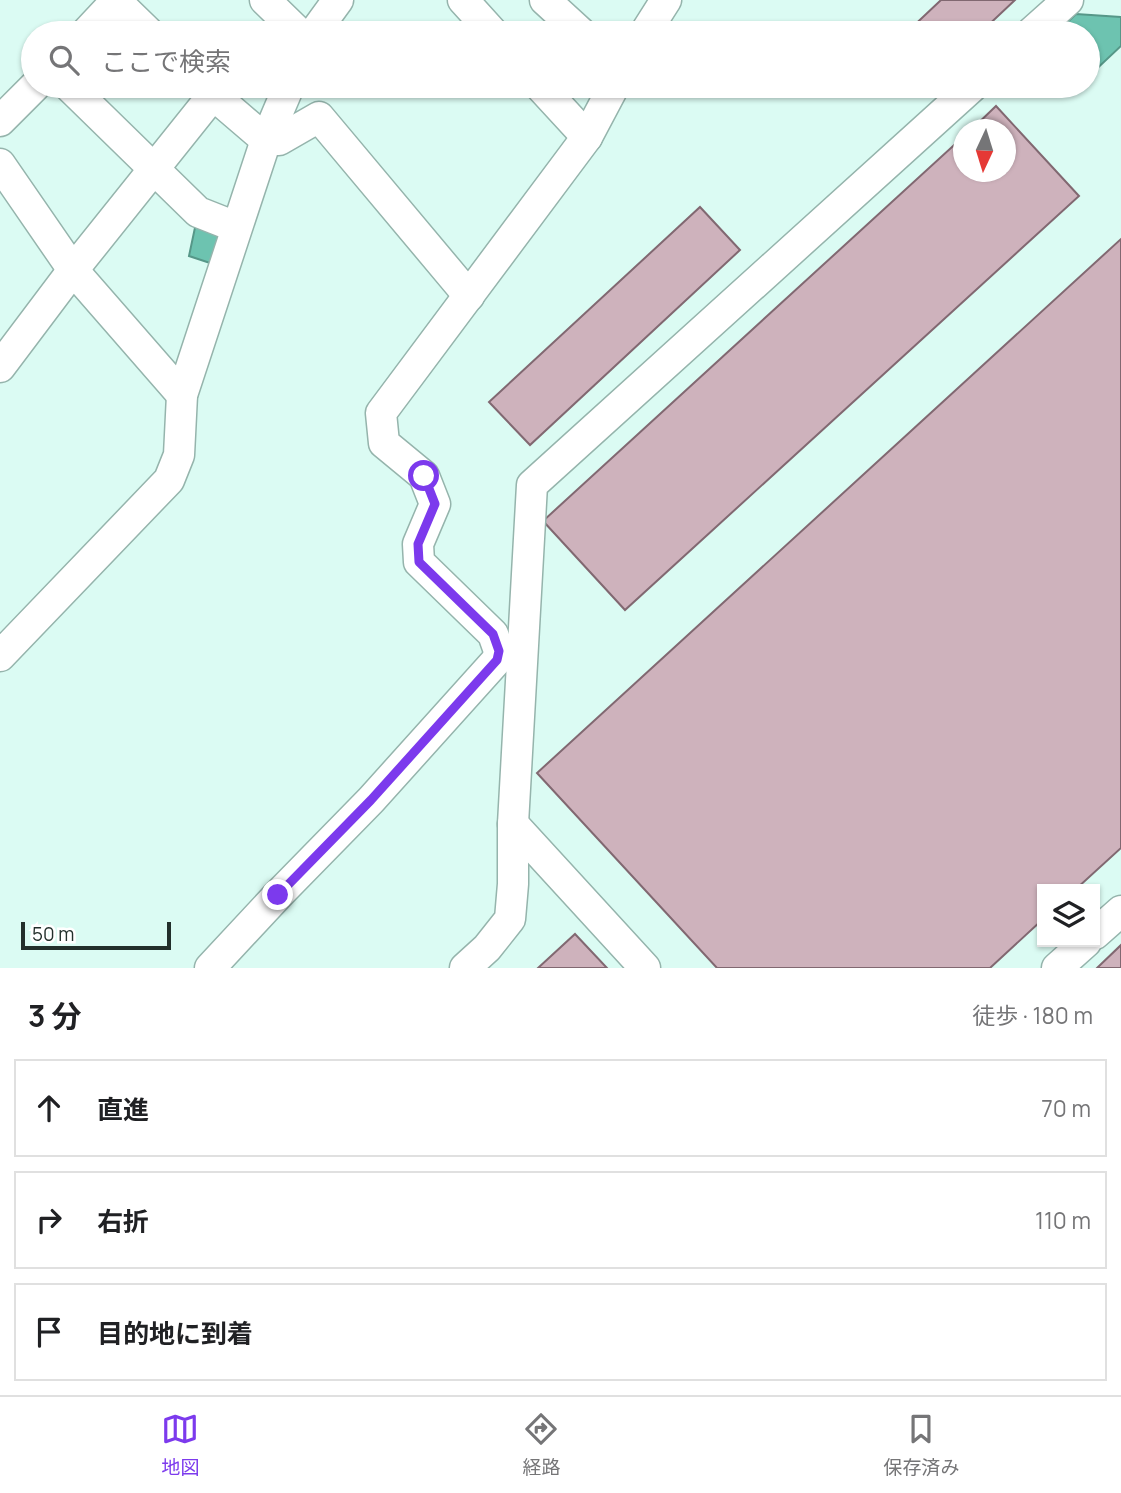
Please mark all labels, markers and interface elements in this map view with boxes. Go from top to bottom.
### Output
search box [21,21,1100,98]
icon: search [45,41,83,79]
text: ここで検索 [101,43,231,79]
north arrow [953,119,1016,182]
route start [408,460,439,491]
route end [262,879,293,910]
map controls [1037,884,1100,947]
button: layers [1037,884,1100,947]
scale bar [21,919,172,951]
text: 50 m [32,921,74,947]
text: 3 分 [28,995,81,1036]
text: 徒歩 · 180 m [972,999,1093,1031]
icon: ahead [30,1089,68,1127]
text: 直進 [97,1091,149,1127]
text: 70 m [1041,1092,1091,1124]
icon: right [30,1201,68,1239]
text: 右折 [97,1203,149,1239]
text: 110 m [1035,1204,1091,1236]
icon: arrive [30,1313,68,1351]
text: 目的地に到着 [97,1315,253,1351]
tab: 地図 [161,1410,200,1480]
tab: 経路 [522,1410,561,1480]
tab: 保存済み [883,1410,960,1480]

